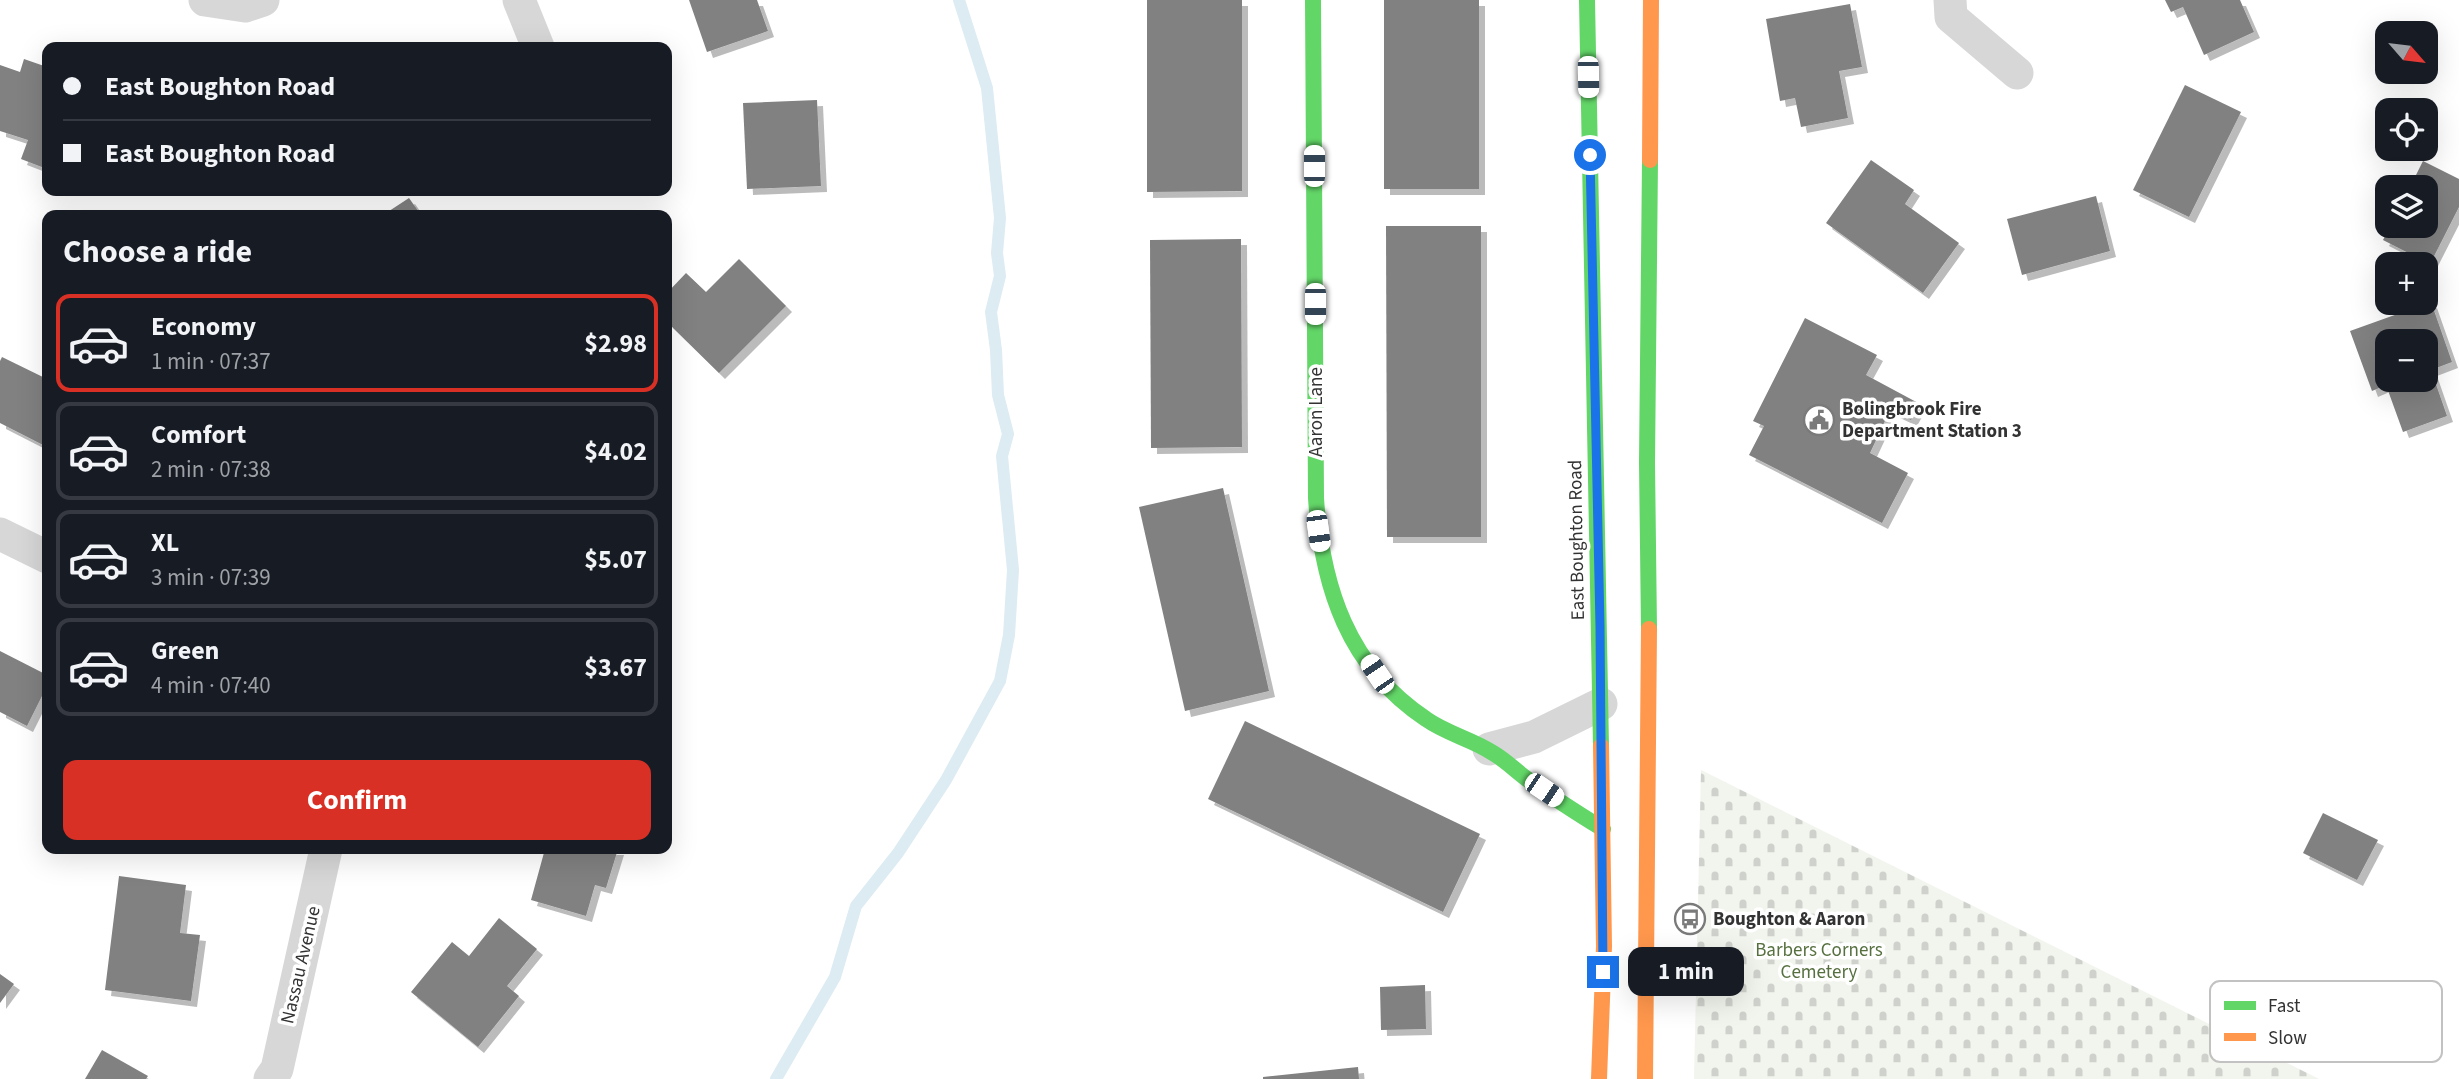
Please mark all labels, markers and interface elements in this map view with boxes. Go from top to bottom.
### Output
north arrow [2375,21,2438,84]
map controls [2375,21,2438,392]
car [1578,56,1599,98]
text: East Boughton Road [105,68,335,105]
button: locate [2375,98,2438,161]
text: East Boughton Road [105,135,335,172]
route start [1574,139,1606,171]
car [1304,145,1325,187]
button: layers [2375,175,2438,238]
text: Choose a ride [63,229,252,275]
button: + [2375,252,2438,315]
car [1305,283,1326,325]
text: Economy [151,308,256,345]
icon: car [67,312,130,375]
text: $2.98 [584,325,647,362]
button: − [2375,329,2438,392]
text: 1 min · 07:37 [151,345,271,378]
street label: Aaron Lane [1303,367,1330,457]
place label: Bolingbrook Fire Department Station 3 [1842,396,2022,445]
public building icon: Bolingbrook Fire Department Station 3 [1802,403,1836,437]
text: Comfort [151,416,246,453]
icon: car [67,420,130,483]
text: $4.02 [584,433,647,470]
text: 2 min · 07:38 [151,453,271,486]
street label: East Boughton Road [1562,460,1592,620]
car [1305,509,1332,553]
text: XL [151,524,179,561]
icon: car [67,528,130,591]
text: $5.07 [584,541,647,578]
text: 3 min · 07:39 [151,561,271,594]
text: Green [151,632,219,669]
icon: car [67,636,130,699]
text: $3.67 [584,649,647,686]
car [1357,651,1398,697]
text: 4 min · 07:40 [151,669,271,702]
button: Confirm [63,760,651,840]
car [1521,770,1568,810]
bus stop icon: Boughton & Aaron [1673,902,1707,936]
street label: Nassau Avenue [274,903,328,1027]
place label: Boughton & Aaron [1713,906,1865,933]
park label: Barbers Corners Cemetery [1755,937,1883,986]
callout: 1 min [1628,948,1743,996]
text: 1 min [1658,955,1714,988]
route end [1587,956,1619,988]
legend [2210,981,2442,1062]
text: Fast [2268,993,2301,1020]
text: Slow [2268,1025,2307,1052]

